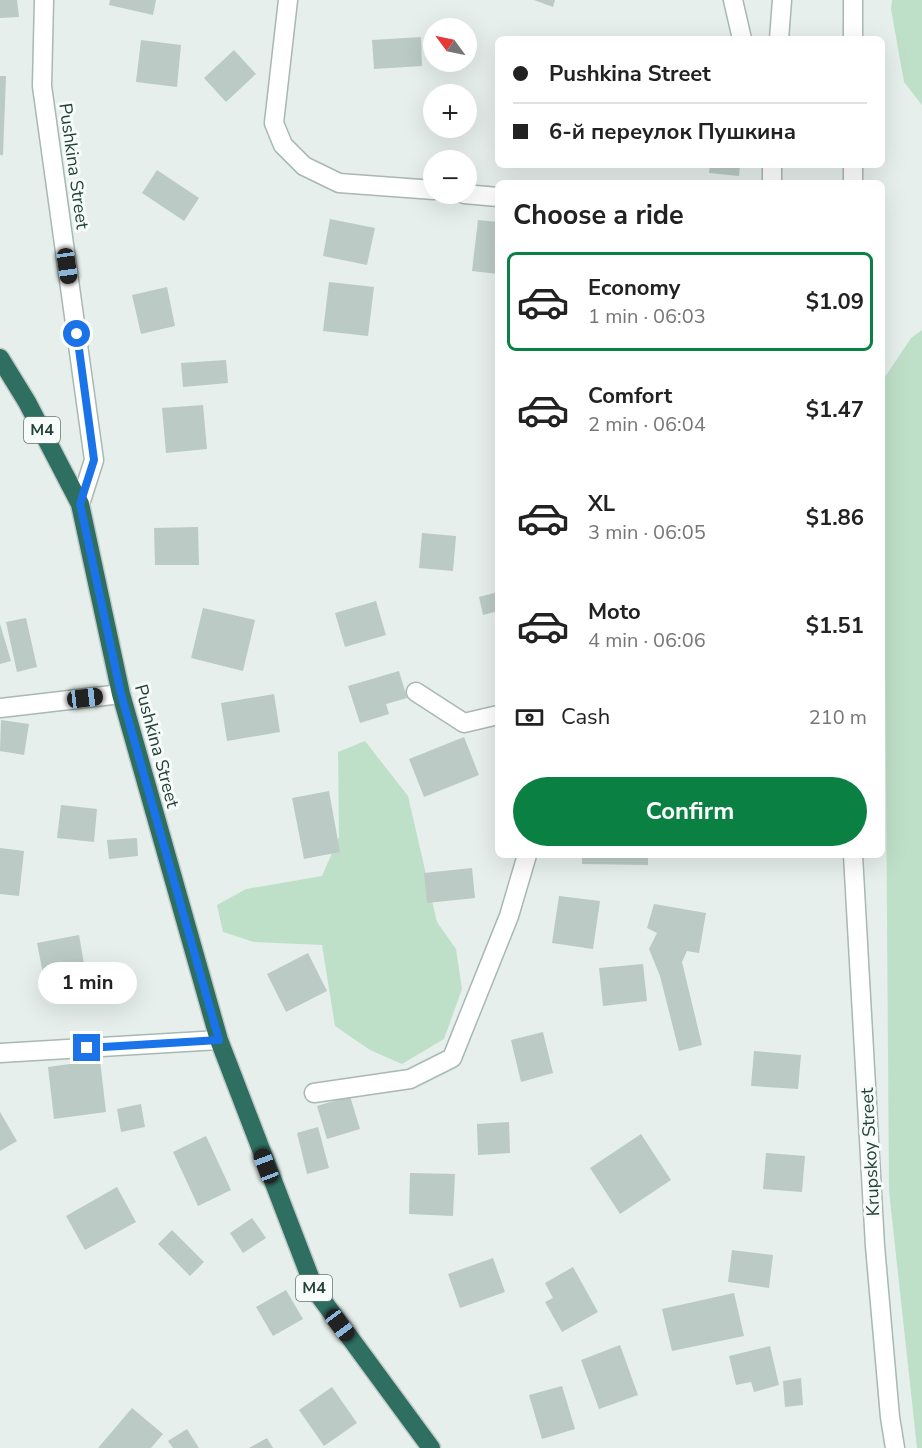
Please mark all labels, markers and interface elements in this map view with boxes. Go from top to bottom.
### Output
north arrow [423,18,477,72]
map controls [423,18,477,204]
text: Pushkina Street [549,59,711,89]
button: + [423,84,477,138]
street label: Pushkina Street [53,101,95,231]
text: 6-й переулок Пушкина [549,117,796,147]
button: − [423,150,477,204]
text: Choose a ride [513,197,684,234]
car [56,247,78,285]
text: Economy [588,273,680,303]
icon: car [516,275,570,329]
text: $1.09 [806,287,864,317]
text: 1 min · 06:03 [588,303,706,330]
route start [63,320,90,347]
text: Comfort [588,381,672,411]
icon: car [516,383,570,437]
text: $1.47 [806,395,864,425]
text: 2 min · 06:04 [588,411,706,438]
road number: M4 [24,417,60,443]
text: XL [588,489,615,519]
icon: car [516,491,570,545]
text: $1.86 [806,503,864,533]
text: 3 min · 06:05 [588,519,706,546]
text: Moto [588,597,641,627]
icon: car [516,599,570,653]
text: $1.51 [806,611,864,641]
text: 4 min · 06:06 [588,627,706,654]
street label: Pushkina Street [129,682,185,811]
car [66,687,104,709]
icon: cash [513,701,546,734]
text: Cash [561,702,610,732]
text: 210 m [809,704,867,731]
button: Confirm [513,777,867,846]
callout: 1 min [38,961,136,1003]
text: 1 min [62,969,113,996]
route end [73,1034,100,1061]
street label: Krupskoy Street [855,1086,885,1217]
car [251,1146,281,1186]
road number: M4 [296,1275,332,1301]
car [322,1305,358,1345]

